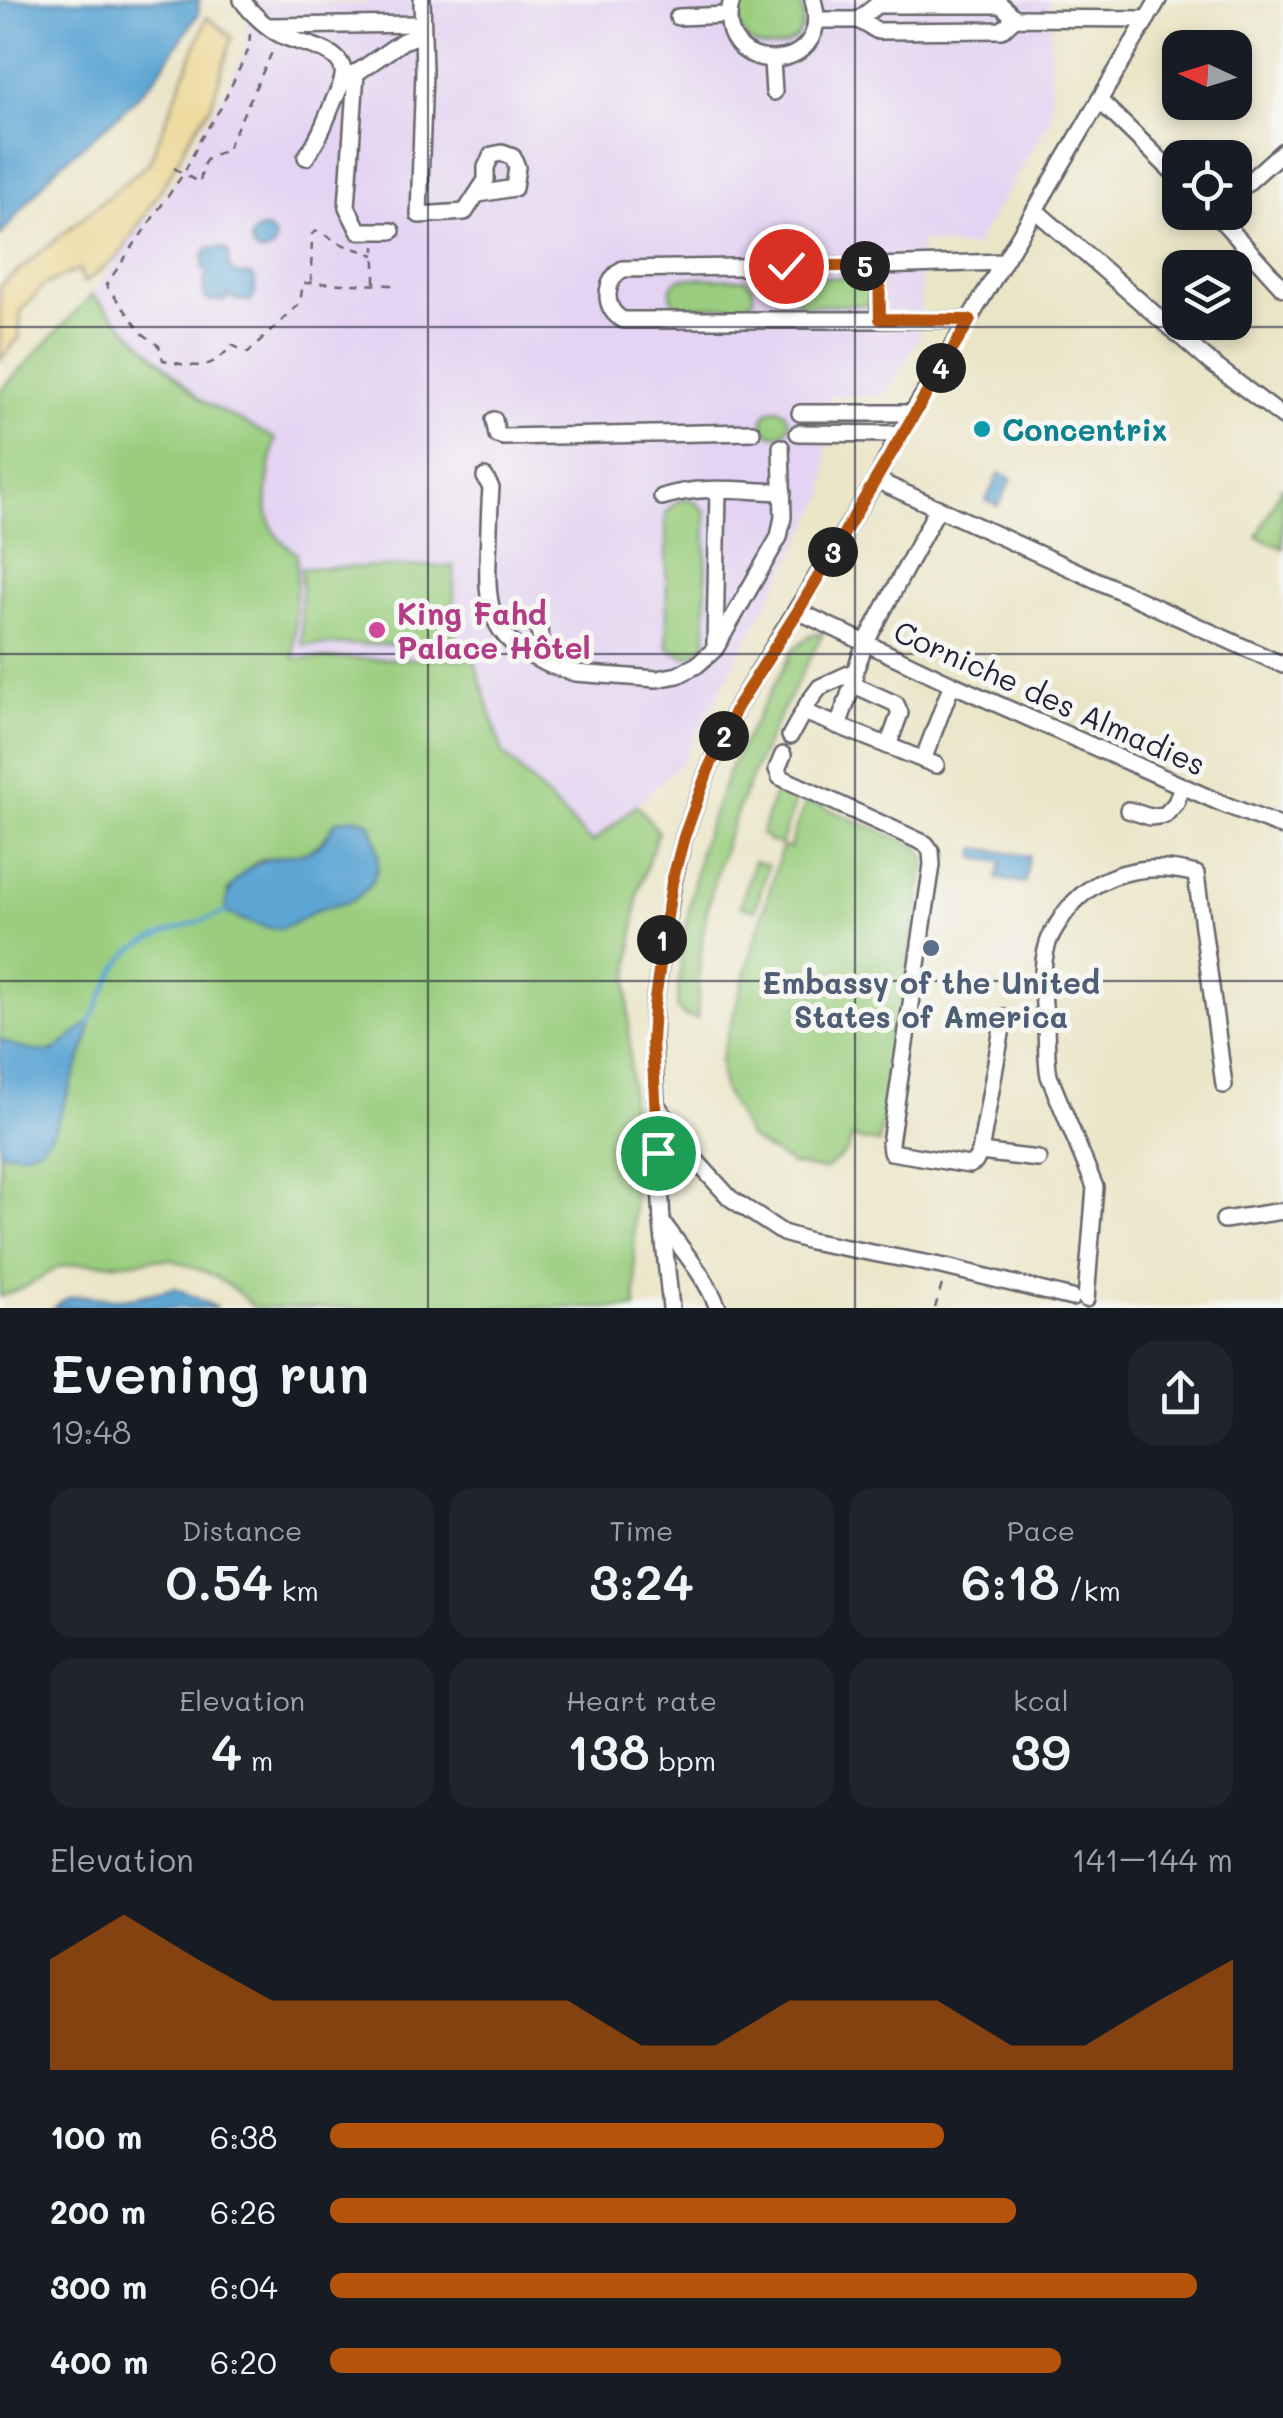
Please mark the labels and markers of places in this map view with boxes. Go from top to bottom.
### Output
pin [744,224,829,309]
pin: 5 [840,241,890,291]
pin: 4 [916,343,966,393]
place label: Concentrix [1002,409,1168,449]
marker: Concentrix [971,418,993,440]
pin: 3 [808,527,858,577]
place label: King Fahd Palace Hôtel [397,593,591,667]
marker: King Fahd Palace Hôtel [366,619,388,641]
pin: 2 [699,711,749,761]
pin: 1 [637,915,687,965]
marker: Embassy of the United States of America [920,937,942,959]
place label: Embassy of the United States of America [762,962,1100,1036]
pin [616,1111,701,1196]

